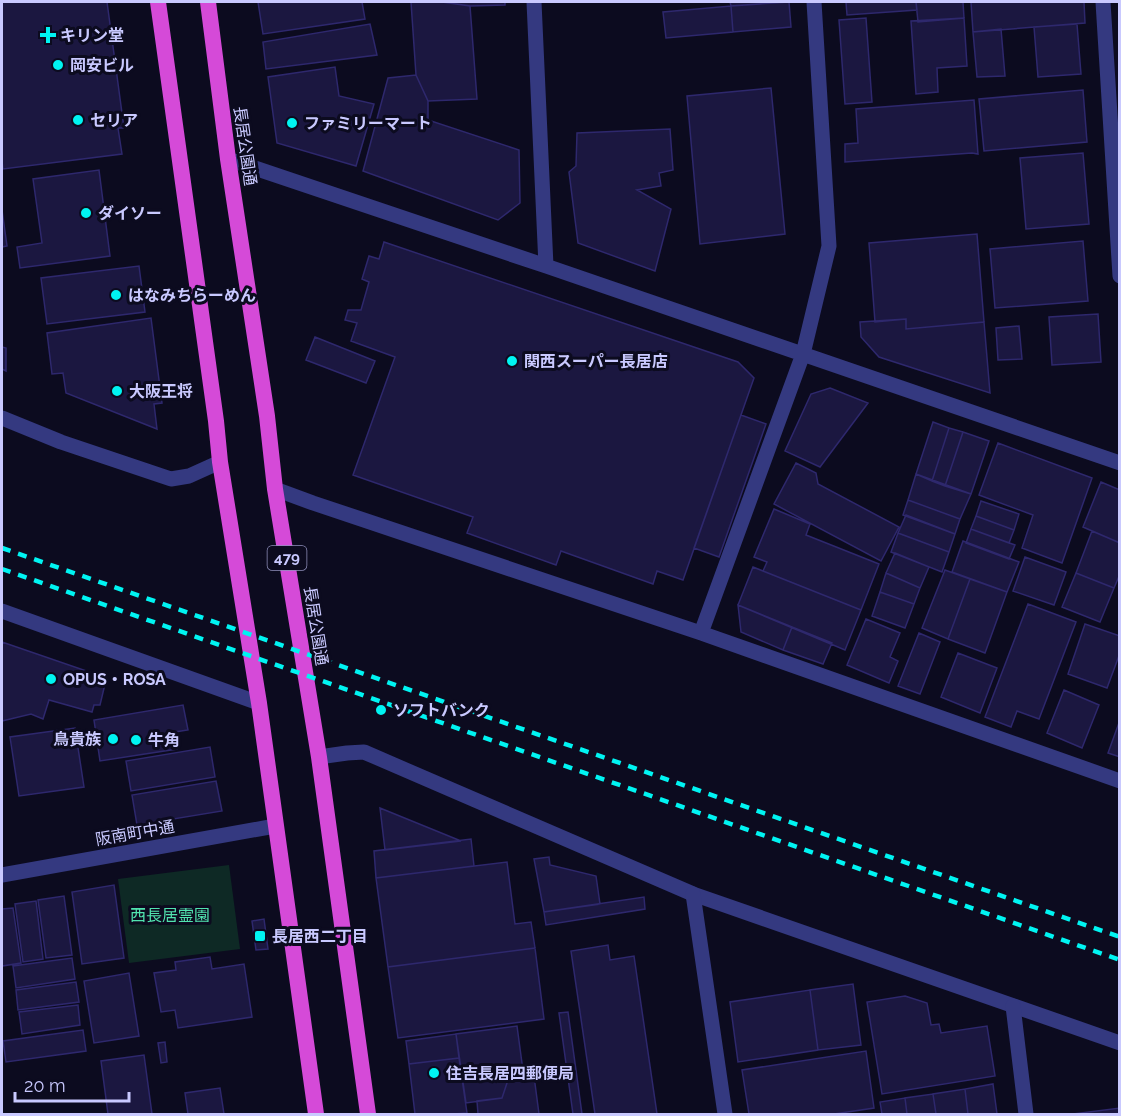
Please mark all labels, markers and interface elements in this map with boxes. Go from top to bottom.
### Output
place label: キリン堂 [60,26,124,45]
marker: キリン堂 [41,28,55,42]
place label: 岡安ビル [70,56,134,75]
marker: 岡安ビル [51,58,65,72]
street label: 長居公園通 [230,105,260,187]
place label: セリア [90,111,138,130]
marker: セリア [71,113,85,127]
place label: ファミリーマート [304,114,432,133]
marker: ファミリーマート [285,116,299,130]
place label: ダイソー [98,204,162,223]
marker: ダイソー [79,206,93,220]
place label: はなみちらーめん [128,286,256,305]
marker: はなみちらーめん [109,288,123,302]
place label: 関西スーパー長居店 [524,352,668,371]
marker: 関西スーパー長居店 [505,354,519,368]
place label: 大阪王将 [129,382,193,401]
marker: 大阪王将 [110,384,124,398]
road number: 479 [268,546,306,570]
street label: 長居公園通 [300,585,332,667]
place label: OPUS・ROSA [63,670,166,689]
marker: OPUS・ROSA [44,672,58,686]
place label: ソフトバンク [393,701,490,720]
marker: ソフトバンク [374,703,388,717]
place label: 鳥貴族 [53,730,101,749]
place label: 牛角 [148,731,180,750]
marker: 鳥貴族 [106,732,120,746]
marker: 牛角 [129,733,143,747]
street label: 阪南町中通 [94,817,176,849]
park label: 西長居霊園 [130,906,210,925]
place label: 長居西二丁目 [272,927,368,946]
marker: 長居西二丁目 [253,929,267,943]
place label: 住吉長居四郵便局 [445,1064,574,1083]
scale bar [15,1065,129,1103]
marker: 住吉長居四郵便局 [427,1066,441,1080]
text: 20 m [24,1075,66,1096]

